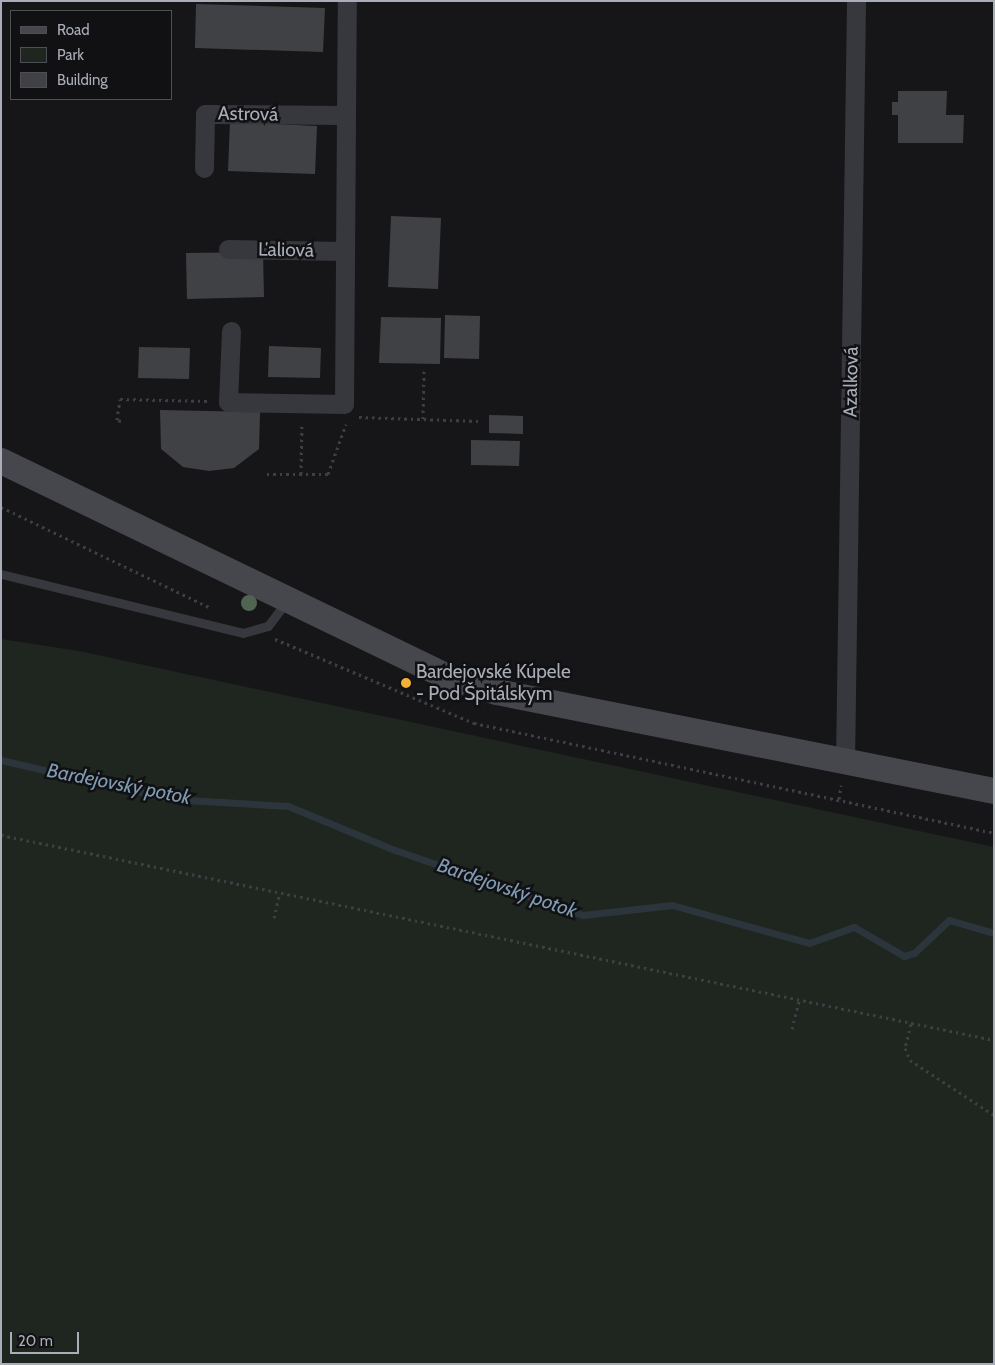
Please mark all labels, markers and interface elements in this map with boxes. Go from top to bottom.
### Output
legend [10,10,172,100]
text: Road [57,21,90,39]
text: Park [57,46,84,64]
text: Building [57,71,108,89]
street label: Astrová [218,102,278,126]
street label: Ľaliová [258,238,314,262]
street label: Azalková [839,346,863,418]
place label: Bardejovské Kúpele - Pod Špitálskym [416,661,571,705]
marker: Bardejovské Kúpele - Pod Špitálskym [400,677,412,689]
water label: Bardejovský potok [45,758,193,810]
water label: Bardejovský potok [434,853,580,923]
scale bar [12,1322,81,1354]
text: 20 m [18,1332,53,1350]

